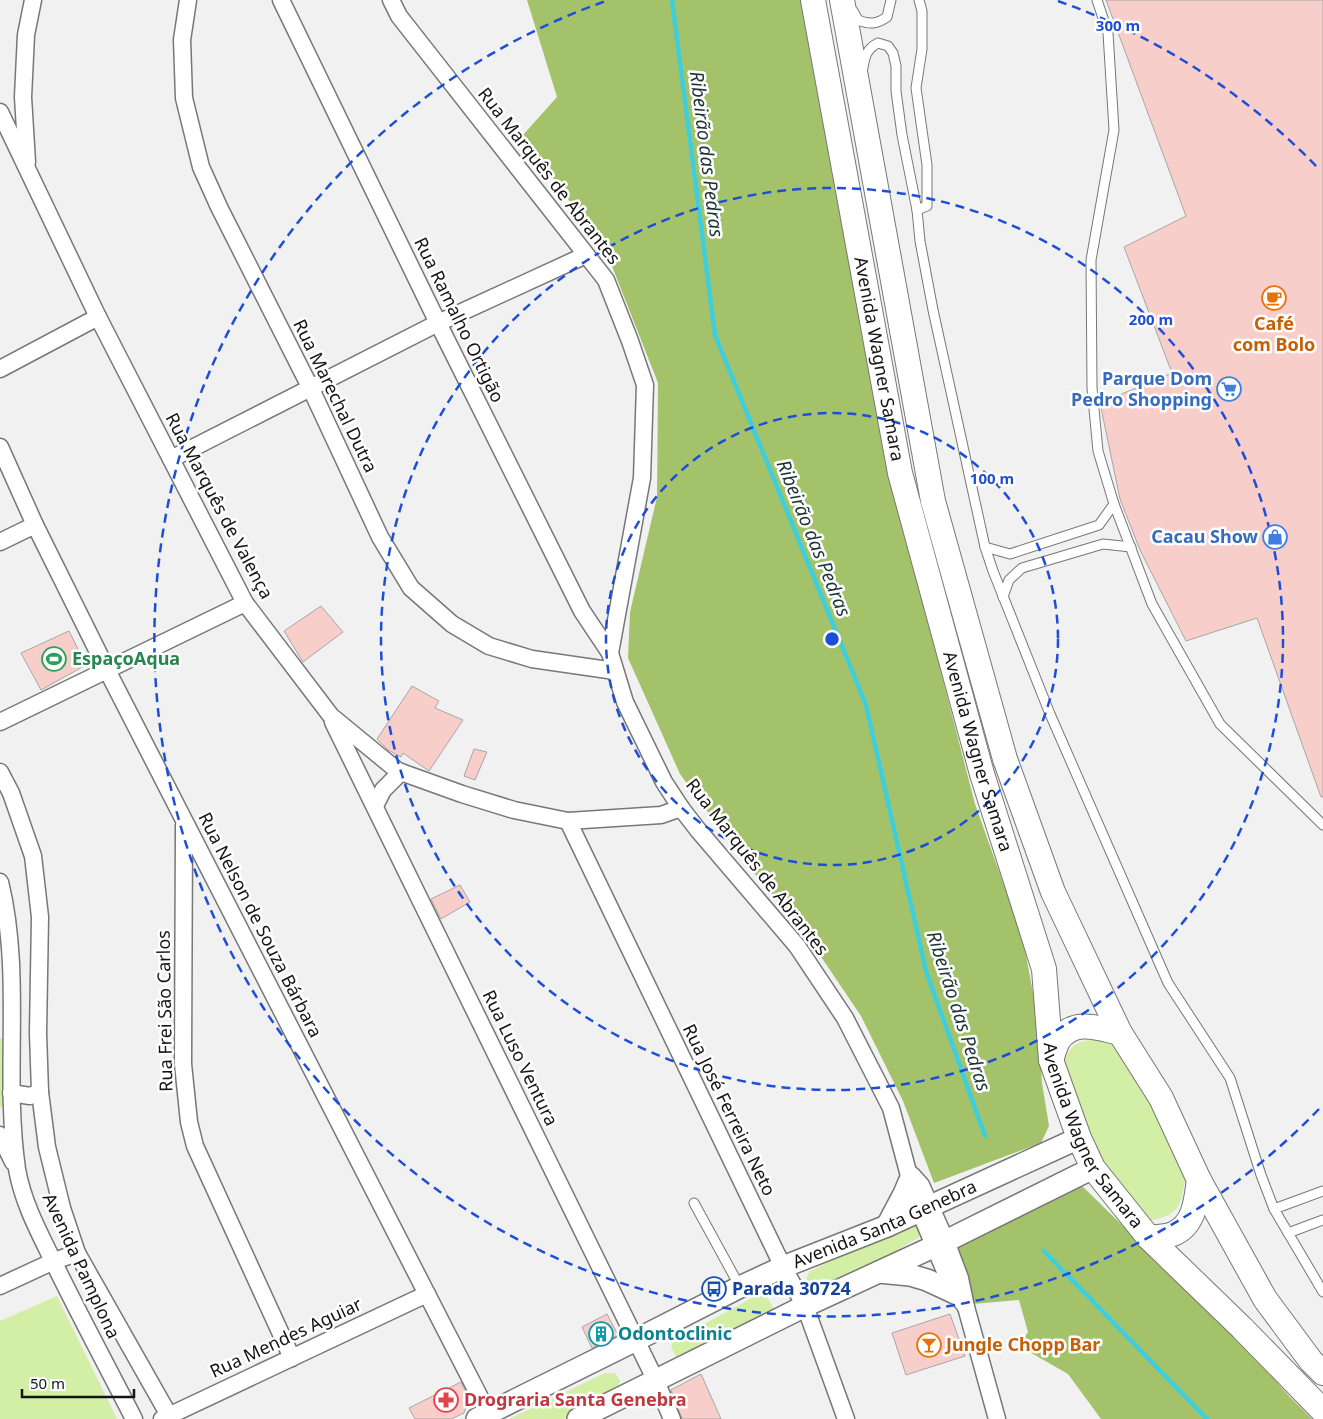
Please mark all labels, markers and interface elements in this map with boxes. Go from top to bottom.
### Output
text: 300 m [1096,15,1140,35]
water label: Ribeirão das Pedras [684,69,730,239]
street label: Rua Marquês de Abrantes [473,82,626,269]
street label: Rua Ramalho Ortigão [409,233,510,406]
street label: Avenida Wagner Samara [849,255,911,463]
cafe icon: Café com Bolo [1261,285,1287,311]
text: 200 m [1129,309,1173,329]
place label: Café com Bolo [1233,311,1315,356]
street label: Rua Marechal Dutra [288,315,383,476]
place label: Parque Dom Pedro Shopping [1071,366,1212,411]
supermarket icon: Parque Dom Pedro Shopping [1216,376,1242,402]
street label: Rua Marquês de Valença [161,408,279,603]
water label: Ribeirão das Pedras [771,456,857,620]
text: 100 m [970,468,1014,488]
place label: Cacau Show [1151,524,1259,548]
shop icon: Cacau Show [1262,524,1288,550]
centre of rings [823,630,841,648]
sports icon: EspaçoAqua [41,646,67,672]
place label: EspaçoAqua [72,646,180,670]
street label: Avenida Wagner Samara [938,648,1019,854]
street label: Rua Marquês de Abrantes [681,773,834,960]
street label: Rua Nelson de Souza Bárbara [194,808,328,1041]
water label: Ribeirão das Pedras [921,927,997,1095]
street label: Rua Frei São Carlos [151,930,177,1092]
street label: Rua Luso Ventura [478,986,564,1129]
street label: Rua José Ferreira Neto [678,1020,782,1199]
street label: Avenida Wagner Samara [1039,1041,1149,1233]
street label: Avenida Santa Genebra [789,1174,980,1273]
street label: Avenida Pamplona [38,1189,126,1342]
bus stop icon: Parada 30724 [701,1276,727,1302]
place label: Parada 30724 [732,1276,851,1300]
street label: Rua Mendes Aguiar [206,1291,366,1383]
building icon: Odontoclinic [588,1321,614,1347]
place label: Odontoclinic [618,1321,732,1345]
bar icon: Jungle Chopp Bar [916,1332,942,1358]
place label: Jungle Chopp Bar [944,1332,1100,1356]
scale bar [22,1366,135,1398]
text: 50 m [30,1373,65,1393]
pharmacy icon: Drograria Santa Genebra [433,1387,459,1413]
place label: Drograria Santa Genebra [464,1387,687,1411]

